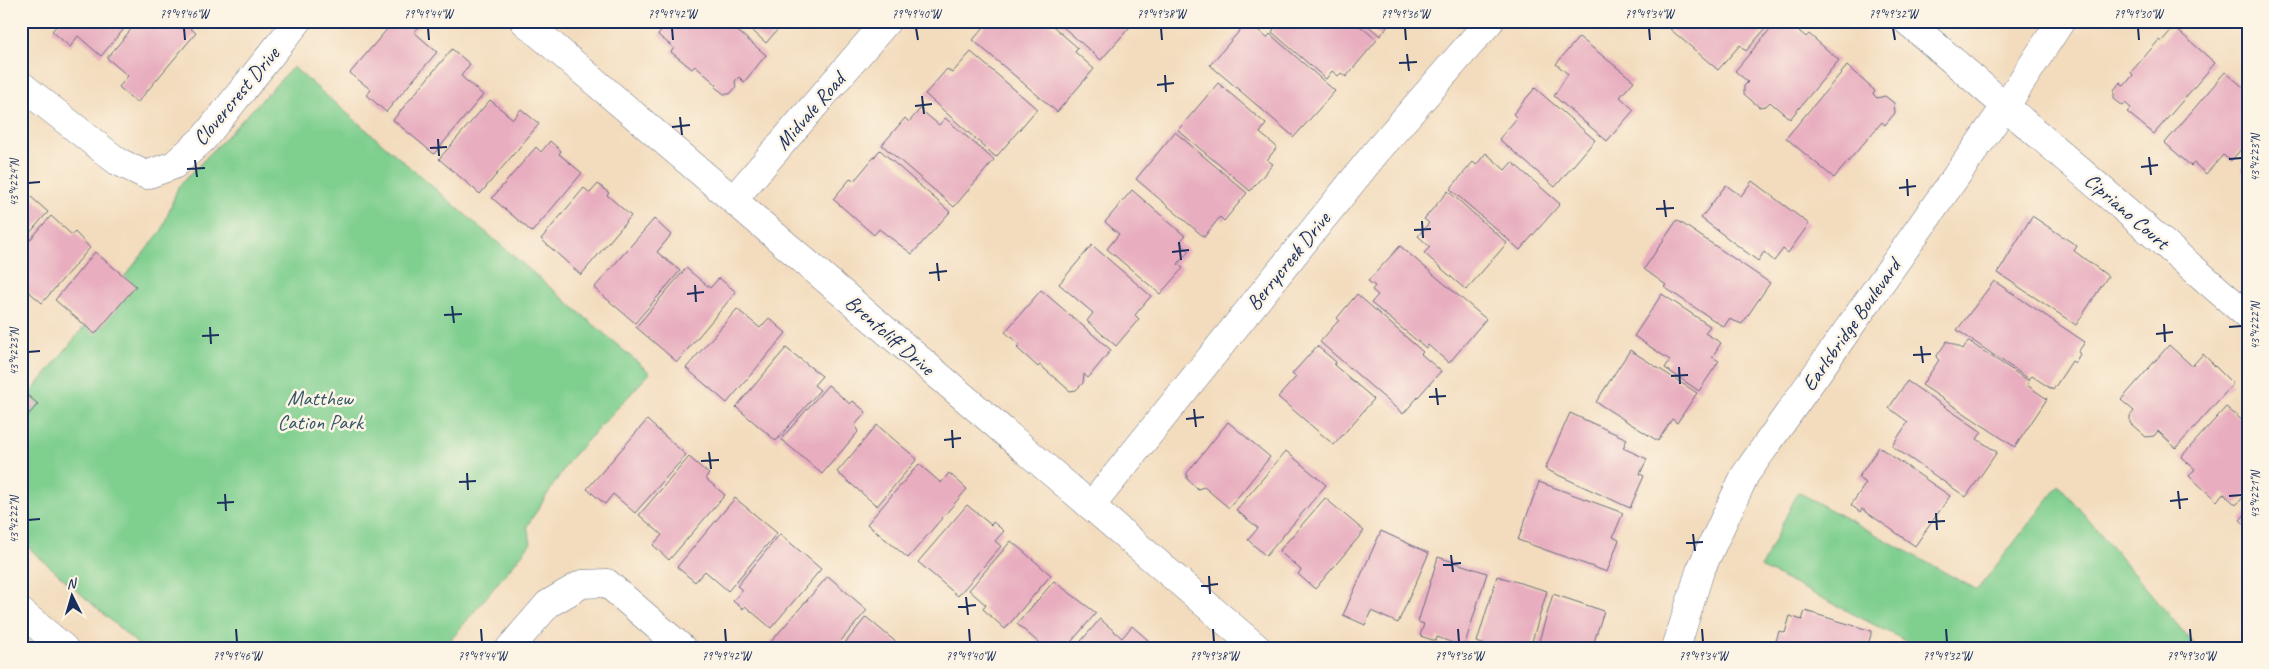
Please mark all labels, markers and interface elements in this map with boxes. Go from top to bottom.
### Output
text: 79°49'46"W [160,6,211,22]
text: 79°49'44"W [404,6,455,22]
text: 79°49'42"W [648,6,699,22]
text: 79°49'40"W [892,6,943,22]
text: 79°49'38"W [1137,6,1188,22]
text: 79°49'36"W [1381,6,1432,22]
text: 79°49'34"W [1625,6,1676,22]
text: 79°49'32"W [1869,6,1920,22]
text: 79°49'30"W [2114,6,2165,22]
street label: Clovercrest Drive [187,40,286,151]
street label: Midvale Road [770,64,853,155]
text: 43°42'23"N [2247,133,2263,182]
text: 43°42'24"N [6,158,22,207]
street label: Cipriano Court [2079,167,2176,256]
street label: Berrycreek Drive [1240,206,1336,315]
street label: Earlsbridge Boulevard [1796,251,1908,396]
street label: Brentcliff Drive [840,289,942,382]
text: 43°42'22"N [2247,301,2263,350]
text: 43°42'23"N [6,327,22,376]
park label: Matthew Cation Park [277,385,365,435]
text: 43°42'21"N [2247,470,2263,519]
text: 43°42'22"N [6,495,22,544]
north arrow [48,572,98,622]
text: N [66,574,78,592]
text: 79°49'46"W [213,648,264,664]
text: 79°49'44"W [458,648,509,664]
text: 79°49'42"W [702,648,753,664]
text: 79°49'40"W [946,648,997,664]
text: 79°49'38"W [1190,648,1241,664]
text: 79°49'36"W [1435,648,1486,664]
text: 79°49'34"W [1679,648,1730,664]
text: 79°49'32"W [1923,648,1974,664]
text: 79°49'30"W [2167,648,2218,664]

